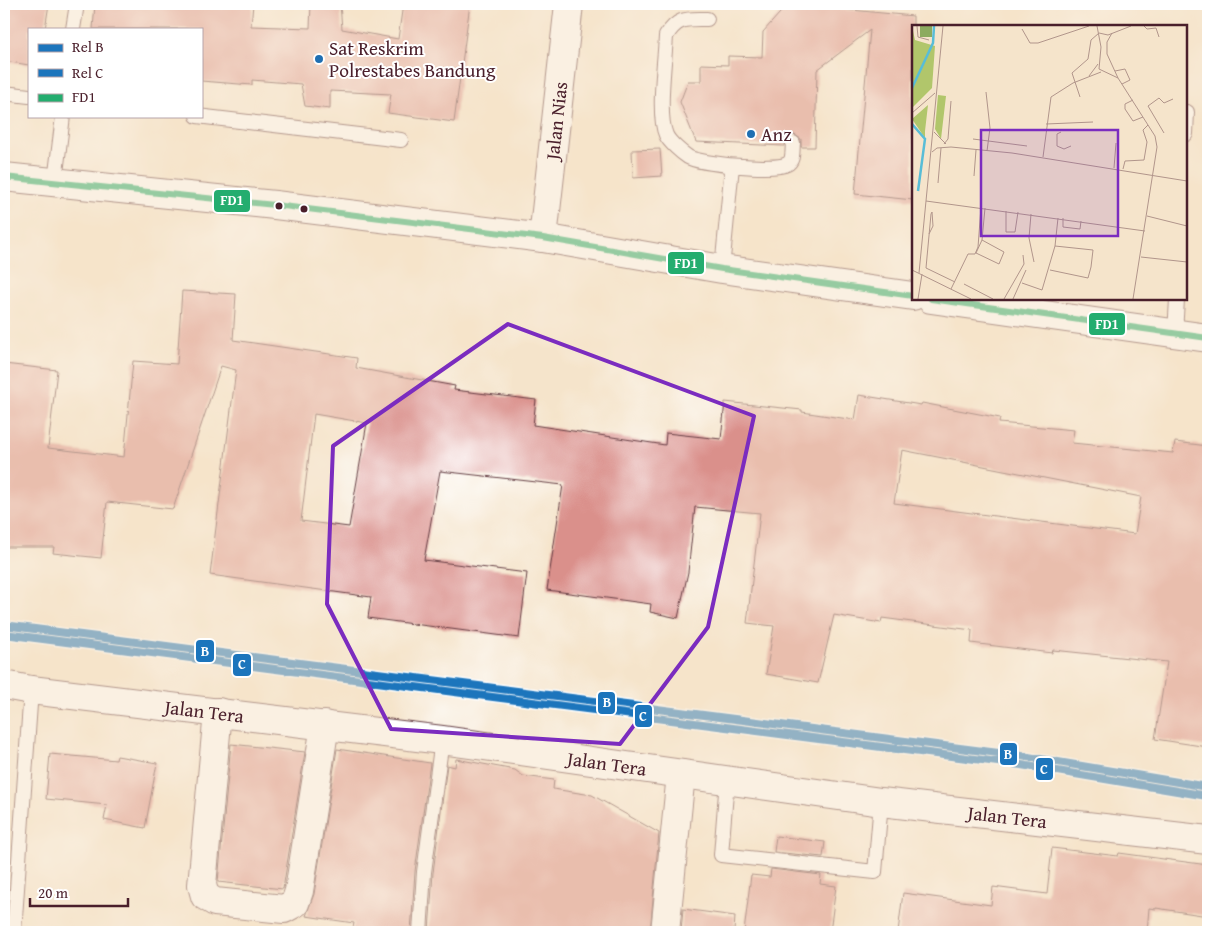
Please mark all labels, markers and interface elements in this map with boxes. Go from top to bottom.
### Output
inset map [912,25,1187,300]
legend [28,28,202,118]
place label: Sat Reskrim Polrestabes Bandung [329,34,496,84]
text: Rel B [72,36,104,57]
marker: Sat Reskrim Polrestabes Bandung [313,53,325,65]
text: Rel C [72,62,103,83]
street label: Jalan Nias [538,80,574,163]
text: FD1 [72,86,96,107]
place label: Anz [761,120,792,148]
marker: Anz [745,128,757,140]
line badge: FD1 [213,189,251,213]
text: FD1 [220,190,244,210]
unlabelled marker [274,201,284,211]
unlabelled marker [299,204,309,214]
line badge: FD1 [667,251,705,275]
text: FD1 [674,253,698,273]
line badge: FD1 [1088,312,1126,336]
text: FD1 [1095,314,1119,334]
line badge: B [195,639,215,663]
text: B [201,641,209,661]
line badge: C [232,653,252,677]
text: C [238,654,246,674]
line badge: B [597,691,616,715]
street label: Jalan Tera [161,692,245,730]
text: B [603,692,611,712]
line badge: C [634,704,653,728]
text: C [639,706,647,726]
line badge: B [999,742,1018,766]
street label: Jalan Tera [564,744,648,783]
text: B [1004,744,1012,764]
line badge: C [1035,757,1054,781]
text: C [1040,759,1048,779]
street label: Jalan Tera [964,798,1048,835]
scale bar [30,876,128,908]
text: 20 m [38,882,69,903]

